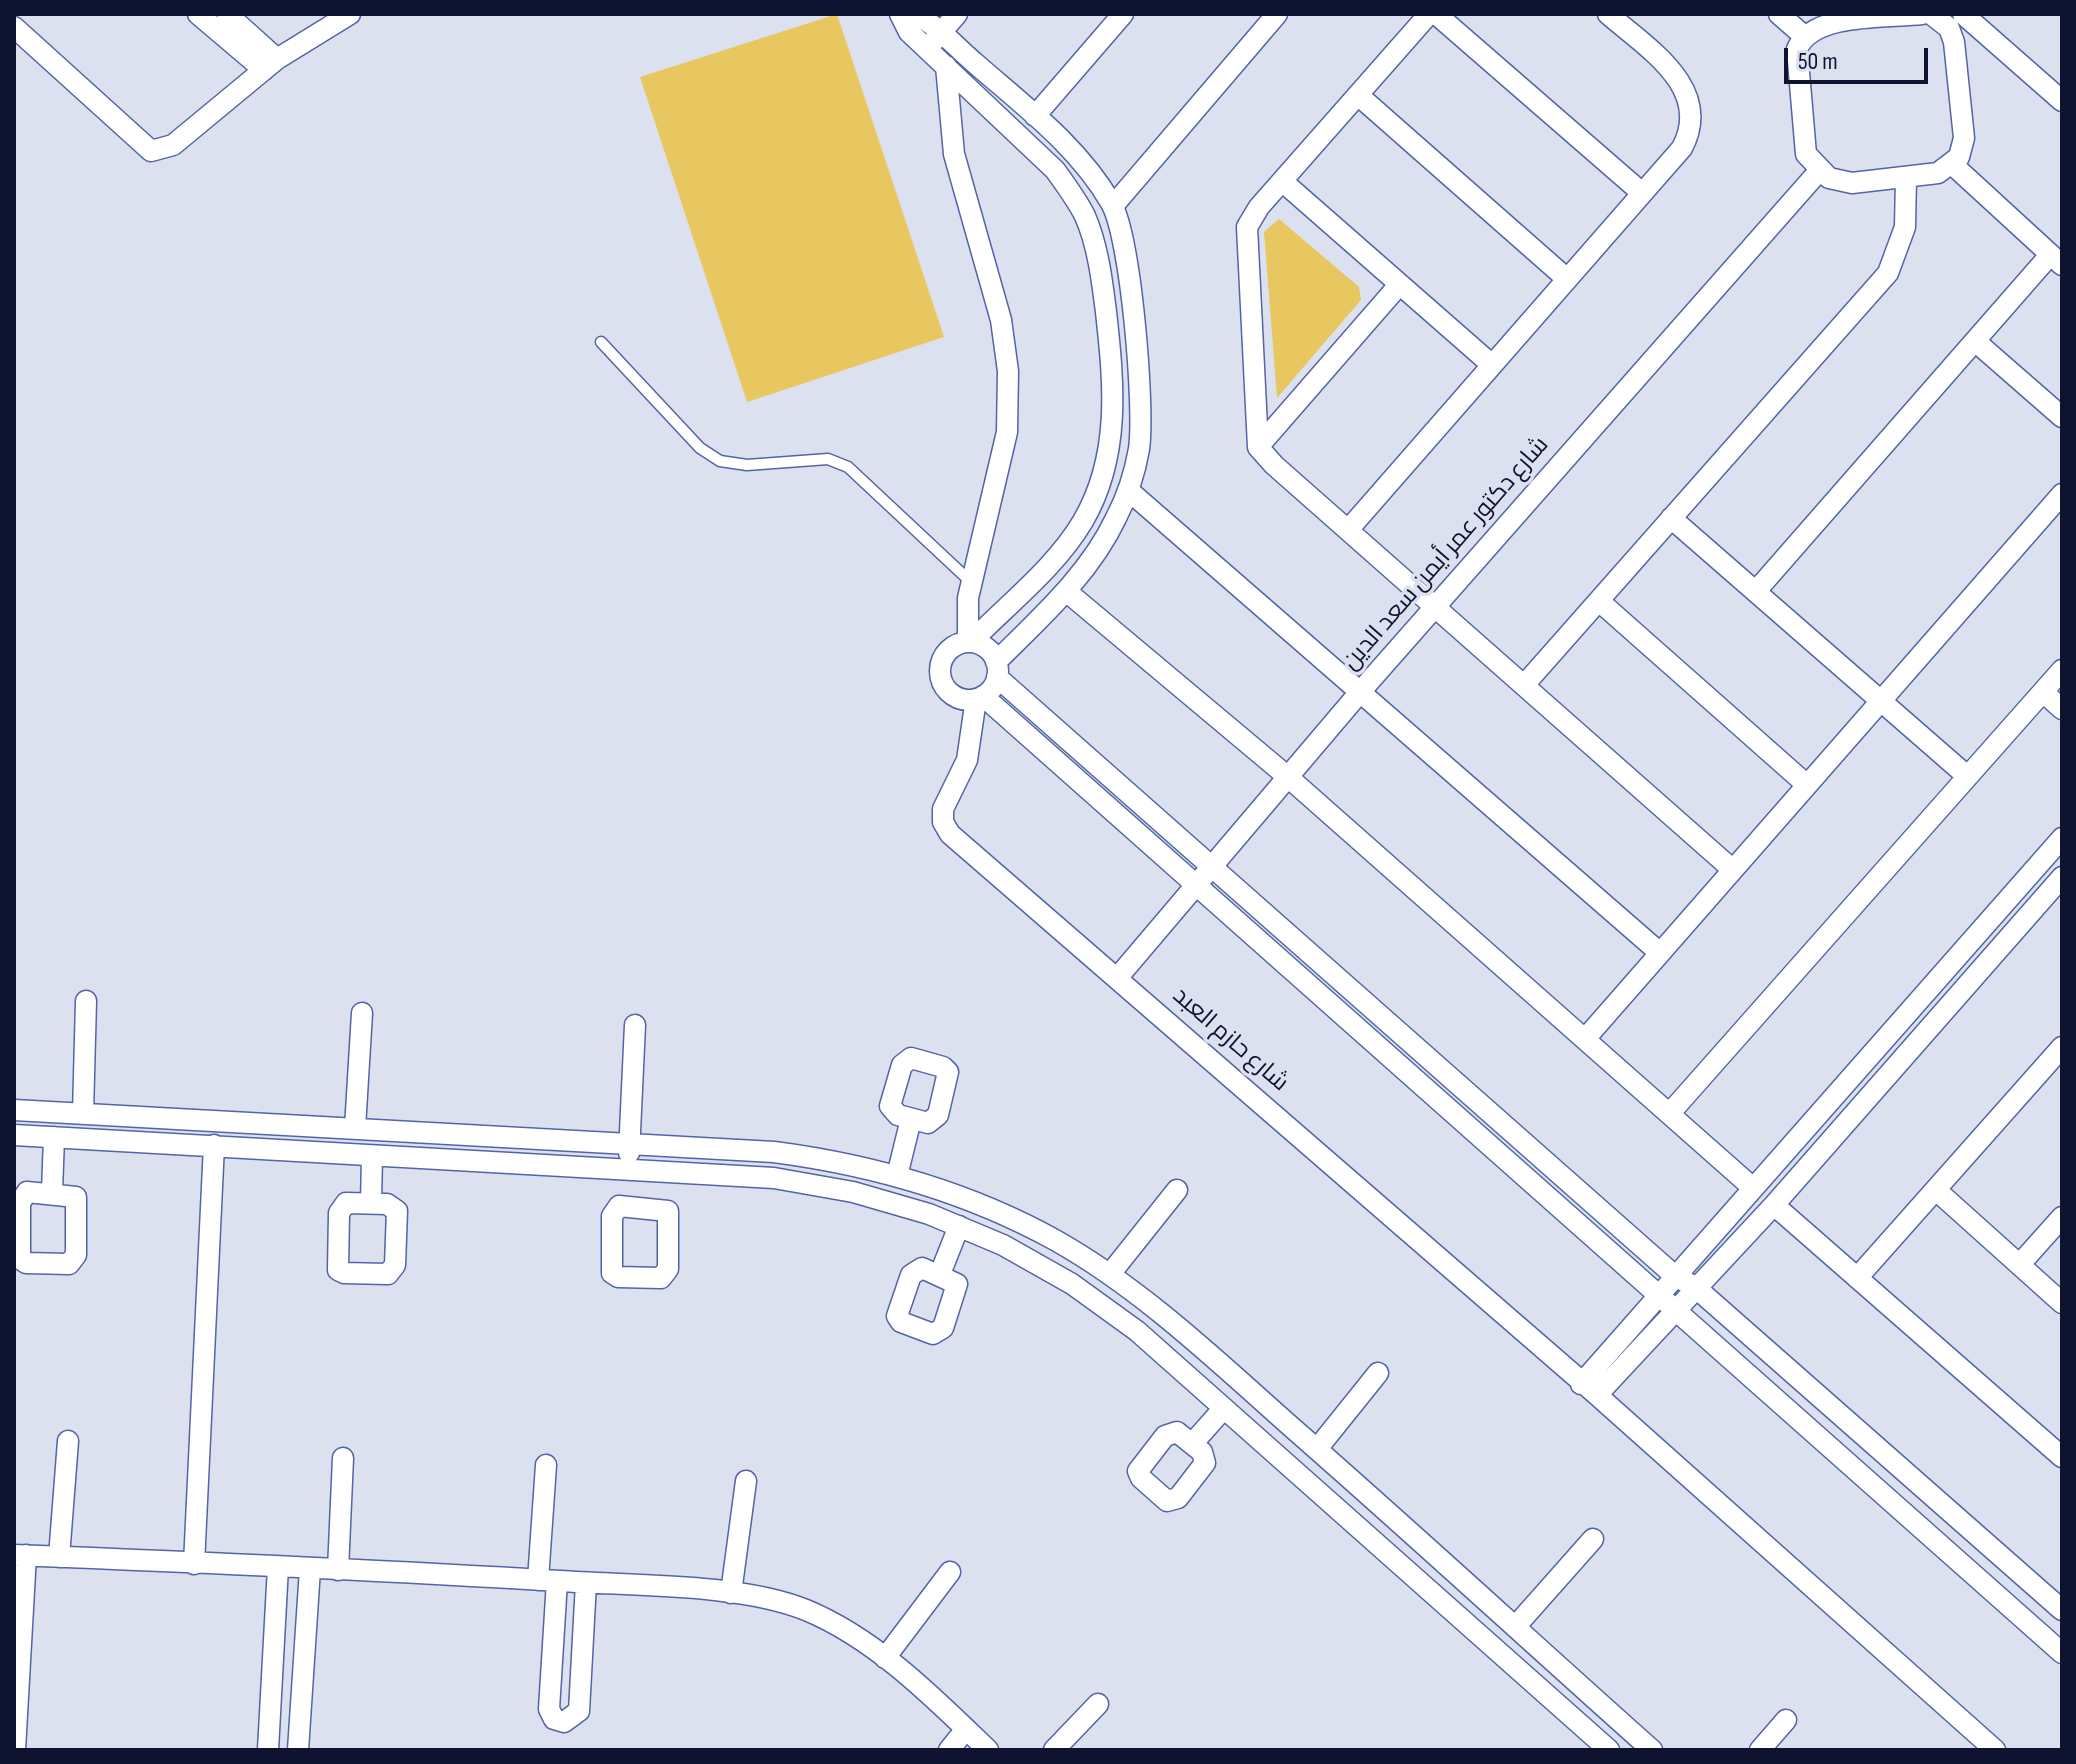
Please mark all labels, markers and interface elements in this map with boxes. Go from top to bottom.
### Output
scale bar [1788,32,1932,82]
text: 50 m [1798,47,1838,76]
street label: شارع دكتور عمر أيمن سعد الدين [1337,431,1555,677]
street label: شارع حازم العبد [1166,982,1294,1098]

